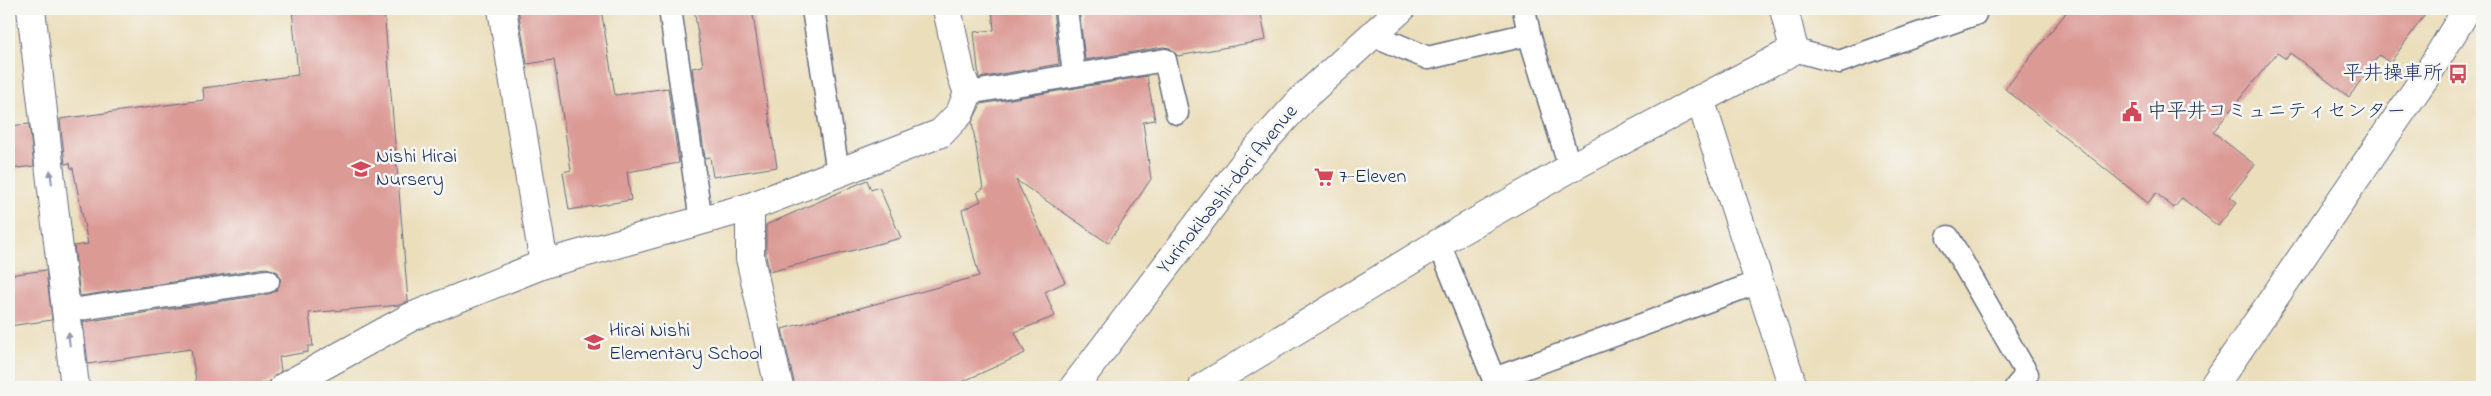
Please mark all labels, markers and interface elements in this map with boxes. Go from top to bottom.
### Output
place label: 平井操車所 [2343,60,2443,89]
bus stop icon: 平井操車所 [2447,63,2469,85]
place label: 中平井コミュニティセンター [2147,98,2406,127]
street label: Yurinokibashi-dori Avenue [1150,99,1306,281]
public building icon: 中平井コミュニティセンター [2121,101,2143,123]
place label: Nishi Hirai Nursery [376,143,457,195]
school or university icon: Nishi Hirai Nursery [350,158,372,180]
place label: 7-Eleven [1339,163,1406,192]
supermarket icon: 7-Eleven [1313,166,1335,188]
one-way arrow [47,169,55,185]
place label: Hirai Nishi Elementary School [609,317,762,369]
one-way arrow [65,331,73,347]
school or university icon: Hirai Nishi Elementary School [583,331,605,353]

